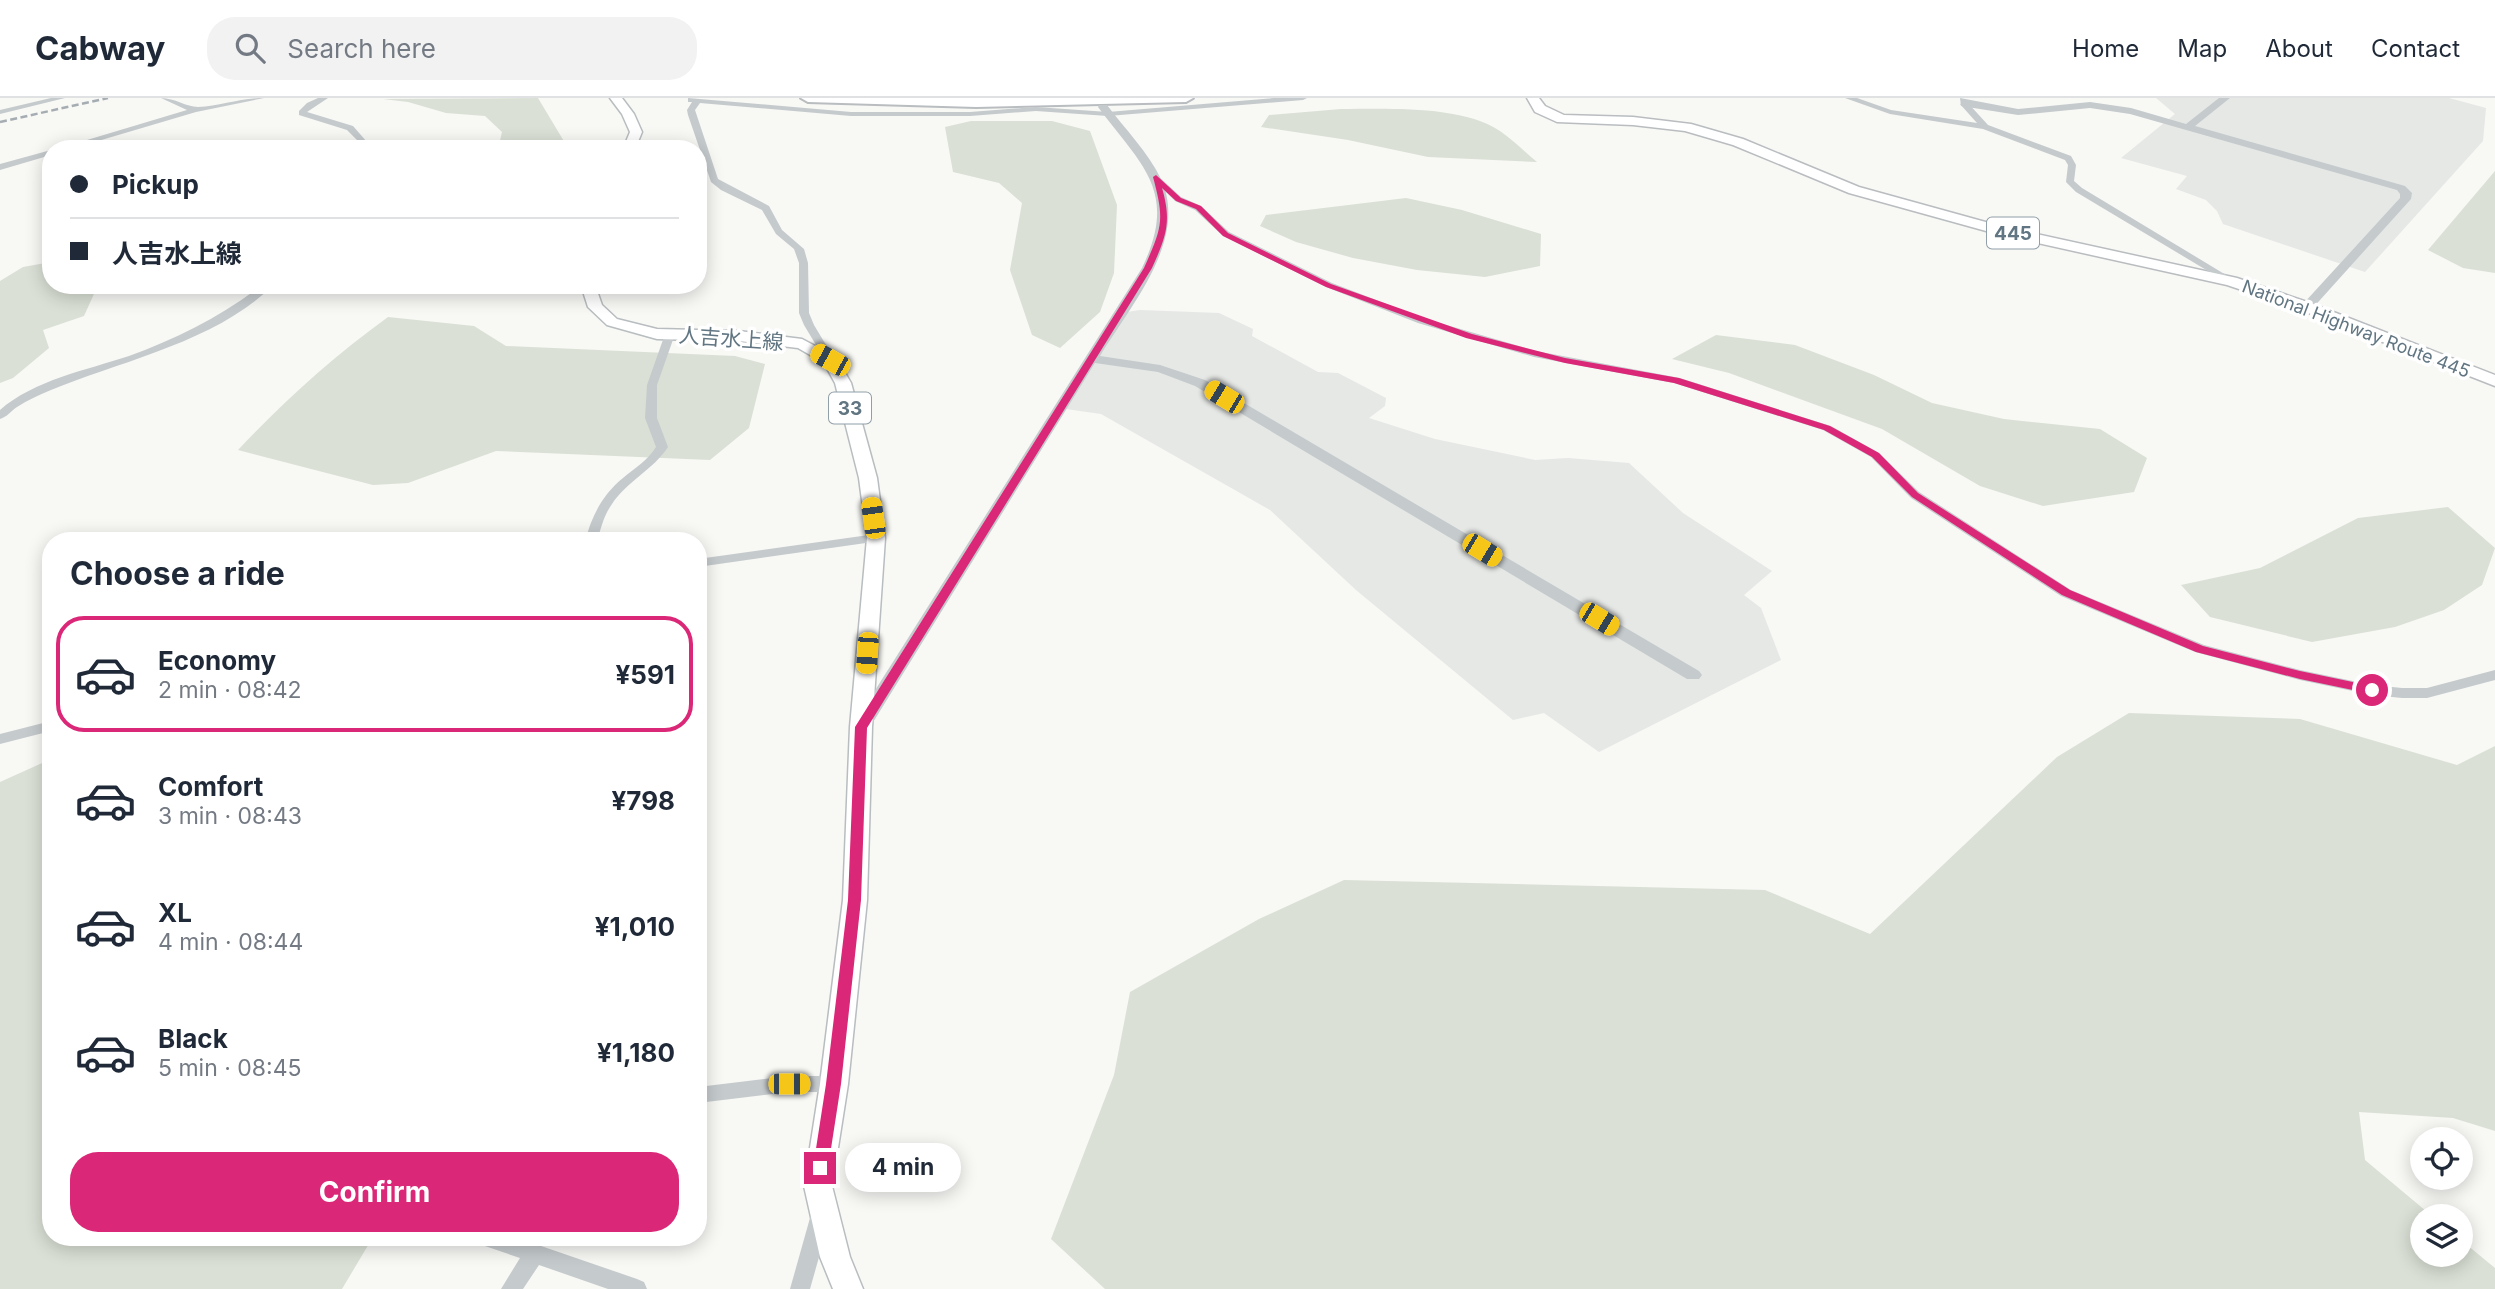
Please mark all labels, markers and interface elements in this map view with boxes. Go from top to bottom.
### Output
search box [207,17,697,80]
text: Cabway [35,28,165,68]
icon: search [231,29,269,67]
text: Search here [287,33,436,64]
text: Home [2072,34,2139,63]
text: Map [2177,34,2227,63]
text: About [2265,34,2333,63]
text: Contact [2371,34,2460,63]
text: Pickup [112,169,199,200]
road number: 445 [1987,217,2039,248]
text: 人吉水上線 [112,238,242,269]
street label: National Highway Route 445 [2239,275,2473,382]
street label: 人吉水上線 [678,322,784,355]
car [807,341,854,379]
car [1201,377,1248,417]
road number: 33 [829,392,871,424]
car [860,496,887,540]
car [1459,530,1506,570]
text: Choose a ride [70,554,285,593]
car [1576,599,1623,639]
car [856,631,879,675]
icon: car [74,643,137,706]
text: Economy [158,645,276,676]
text: ¥591 [615,659,675,690]
route start [2356,674,2388,706]
text: 2 min · 08:42 [158,676,302,704]
icon: car [74,769,137,832]
text: Comfort [158,771,263,802]
text: ¥798 [611,785,675,816]
text: 3 min · 08:43 [158,802,302,830]
icon: car [74,895,137,958]
text: XL [158,897,192,928]
text: ¥1,010 [595,911,675,942]
text: 4 min · 08:44 [158,928,303,956]
icon: car [74,1021,137,1084]
text: Black [158,1023,228,1054]
text: ¥1,180 [597,1037,675,1068]
text: 5 min · 08:45 [158,1054,302,1082]
car [769,1074,811,1095]
map controls [2410,1127,2473,1267]
button: locate [2410,1127,2473,1190]
callout: 4 min [844,1144,960,1192]
button: Confirm [70,1152,679,1232]
route end [804,1152,836,1184]
text: 4 min [872,1153,934,1181]
button: layers [2410,1204,2473,1267]

